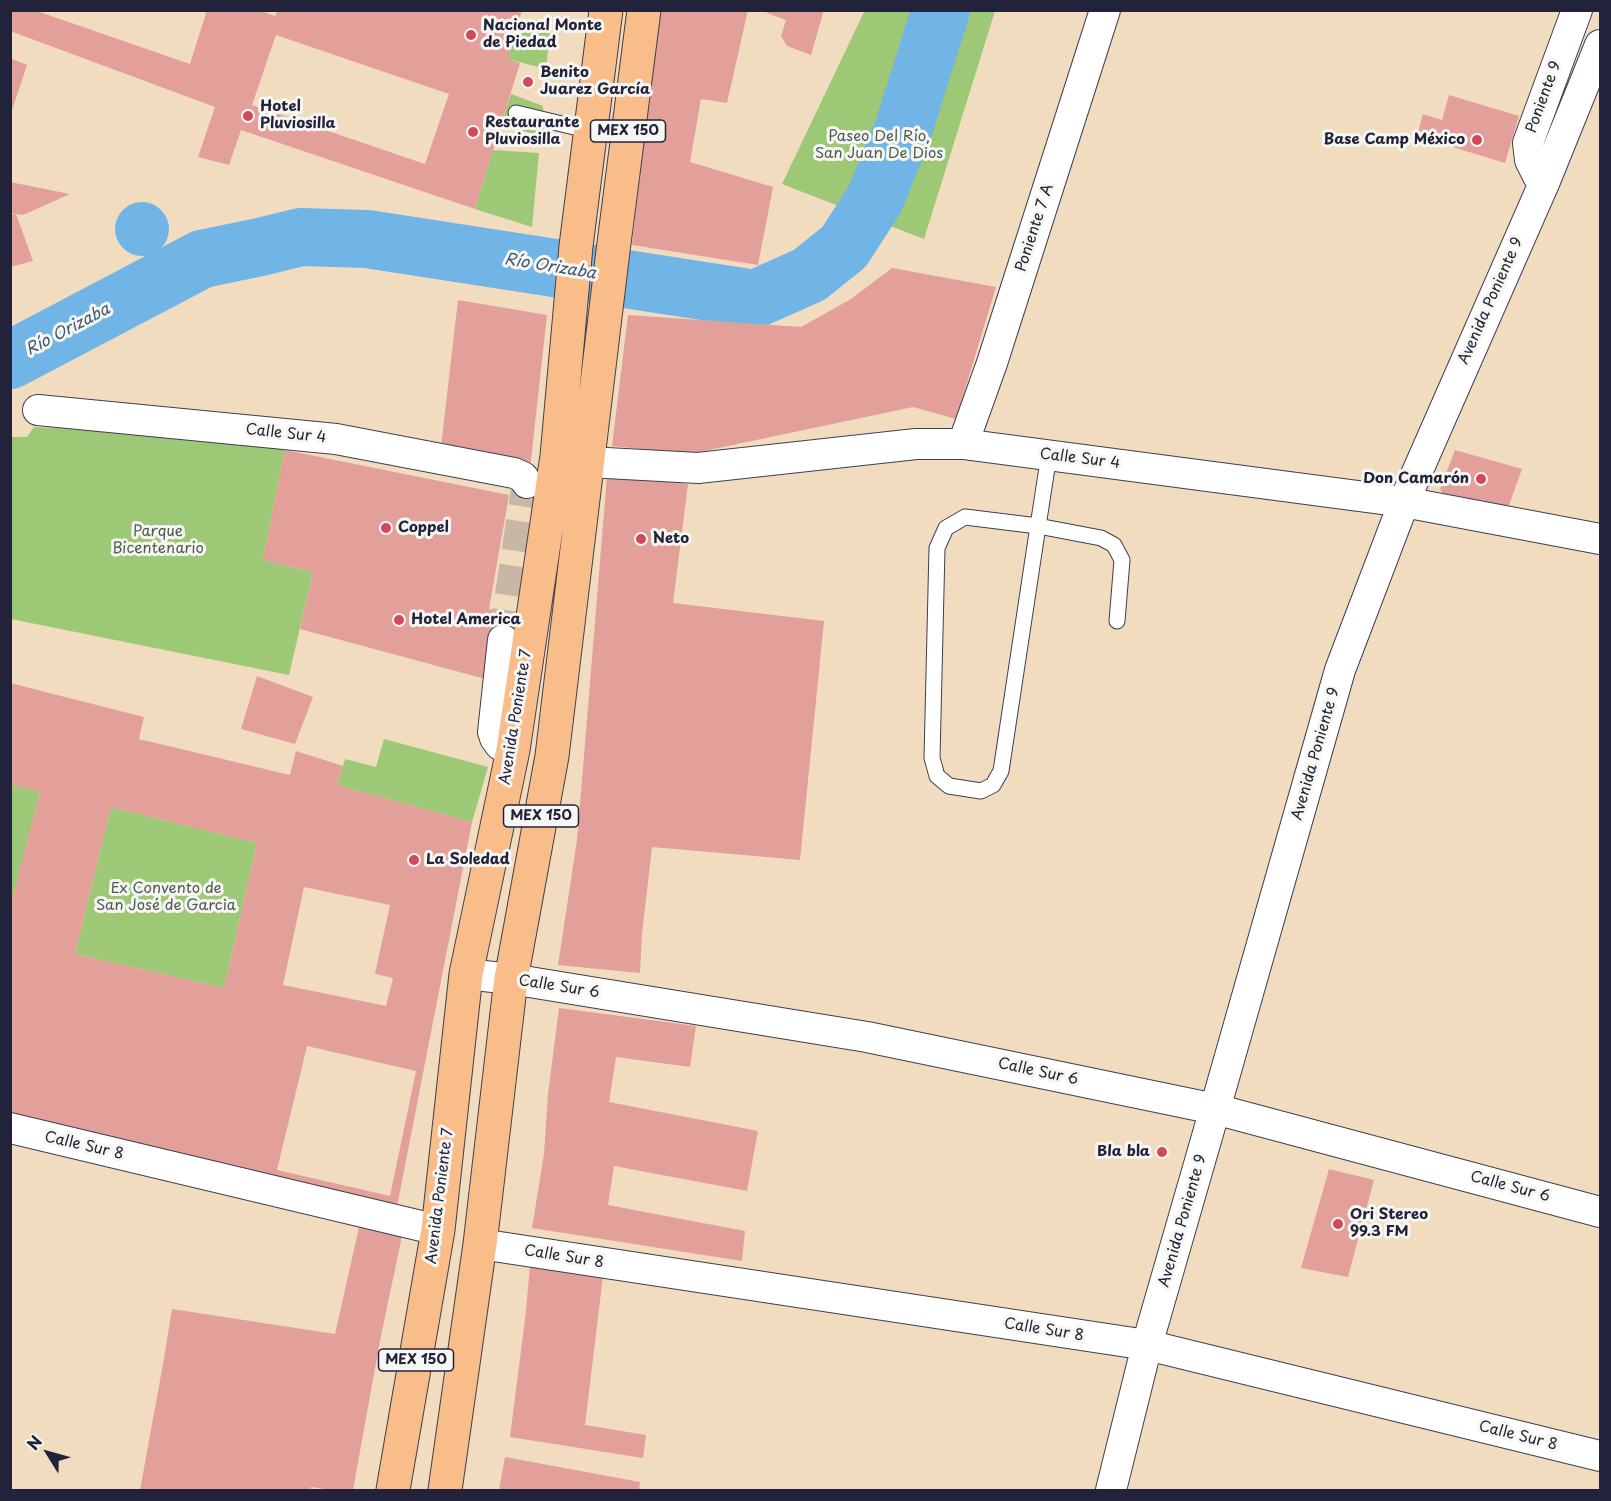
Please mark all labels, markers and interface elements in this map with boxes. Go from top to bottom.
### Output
place label: Nacional Monte de Piedad [483,17,602,52]
marker: Nacional Monte de Piedad [464,28,478,42]
street label: Poniente 9 [1523,59,1565,135]
place label: Benito Juarez García [540,64,650,99]
marker: Benito Juarez García [521,75,535,89]
place label: Hotel Pluviosilla [260,98,336,133]
marker: Hotel Pluviosilla [241,109,255,123]
place label: Restaurante Pluviosilla [485,114,579,149]
road number: MEX 150 [590,120,666,142]
marker: Restaurante Pluviosilla [466,125,480,139]
park label: Paseo Del Río, San Juan De Dios [815,128,943,163]
place label: Base Camp México [1323,131,1465,149]
marker: Base Camp México [1470,133,1484,147]
street label: Poniente 7 A [1012,182,1058,274]
street label: Avenida Poniente 9 [1455,235,1527,367]
water label: Río Orizaba [503,250,597,284]
water label: Río Orizaba [23,300,113,360]
street label: Calle Sur 4 [245,421,327,447]
street label: Calle Sur 4 [1039,445,1121,473]
place label: Don Camarón [1363,470,1469,488]
marker: Don Camarón [1474,472,1488,486]
place label: Coppel [398,519,449,537]
marker: Coppel [379,521,393,535]
park label: Parque Bicentenario [112,523,204,558]
place label: Neto [653,530,689,548]
marker: Neto [634,532,648,546]
place label: Hotel America [411,611,521,629]
marker: Hotel America [392,613,406,627]
street label: Avenida Poniente 7 [496,648,536,786]
street label: Avenida Poniente 9 [1288,686,1344,822]
road number: MEX 150 [504,805,578,827]
place label: La Soledad [426,851,510,869]
marker: La Soledad [407,853,421,867]
park label: Ex Convento de San José de Garcia [96,880,236,915]
street label: Calle Sur 6 [517,972,601,1002]
street label: Calle Sur 6 [996,1055,1080,1089]
street label: Avenida Poniente 7 [423,1127,457,1265]
street label: Calle Sur 8 [43,1128,125,1164]
place label: Bla bla [1097,1143,1150,1161]
marker: Bla bla [1155,1145,1169,1159]
street label: Avenida Poniente 9 [1155,1153,1211,1289]
street label: Calle Sur 6 [1468,1168,1552,1206]
place label: Ori Stereo 99.3 FM [1350,1206,1428,1241]
marker: Ori Stereo 99.3 FM [1331,1217,1345,1231]
street label: Calle Sur 8 [523,1242,605,1272]
street label: Calle Sur 8 [1003,1315,1085,1345]
road number: MEX 150 [378,1349,454,1371]
street label: Calle Sur 8 [1477,1418,1559,1454]
north arrow [18,1423,78,1483]
text: N [20,1430,47,1454]

